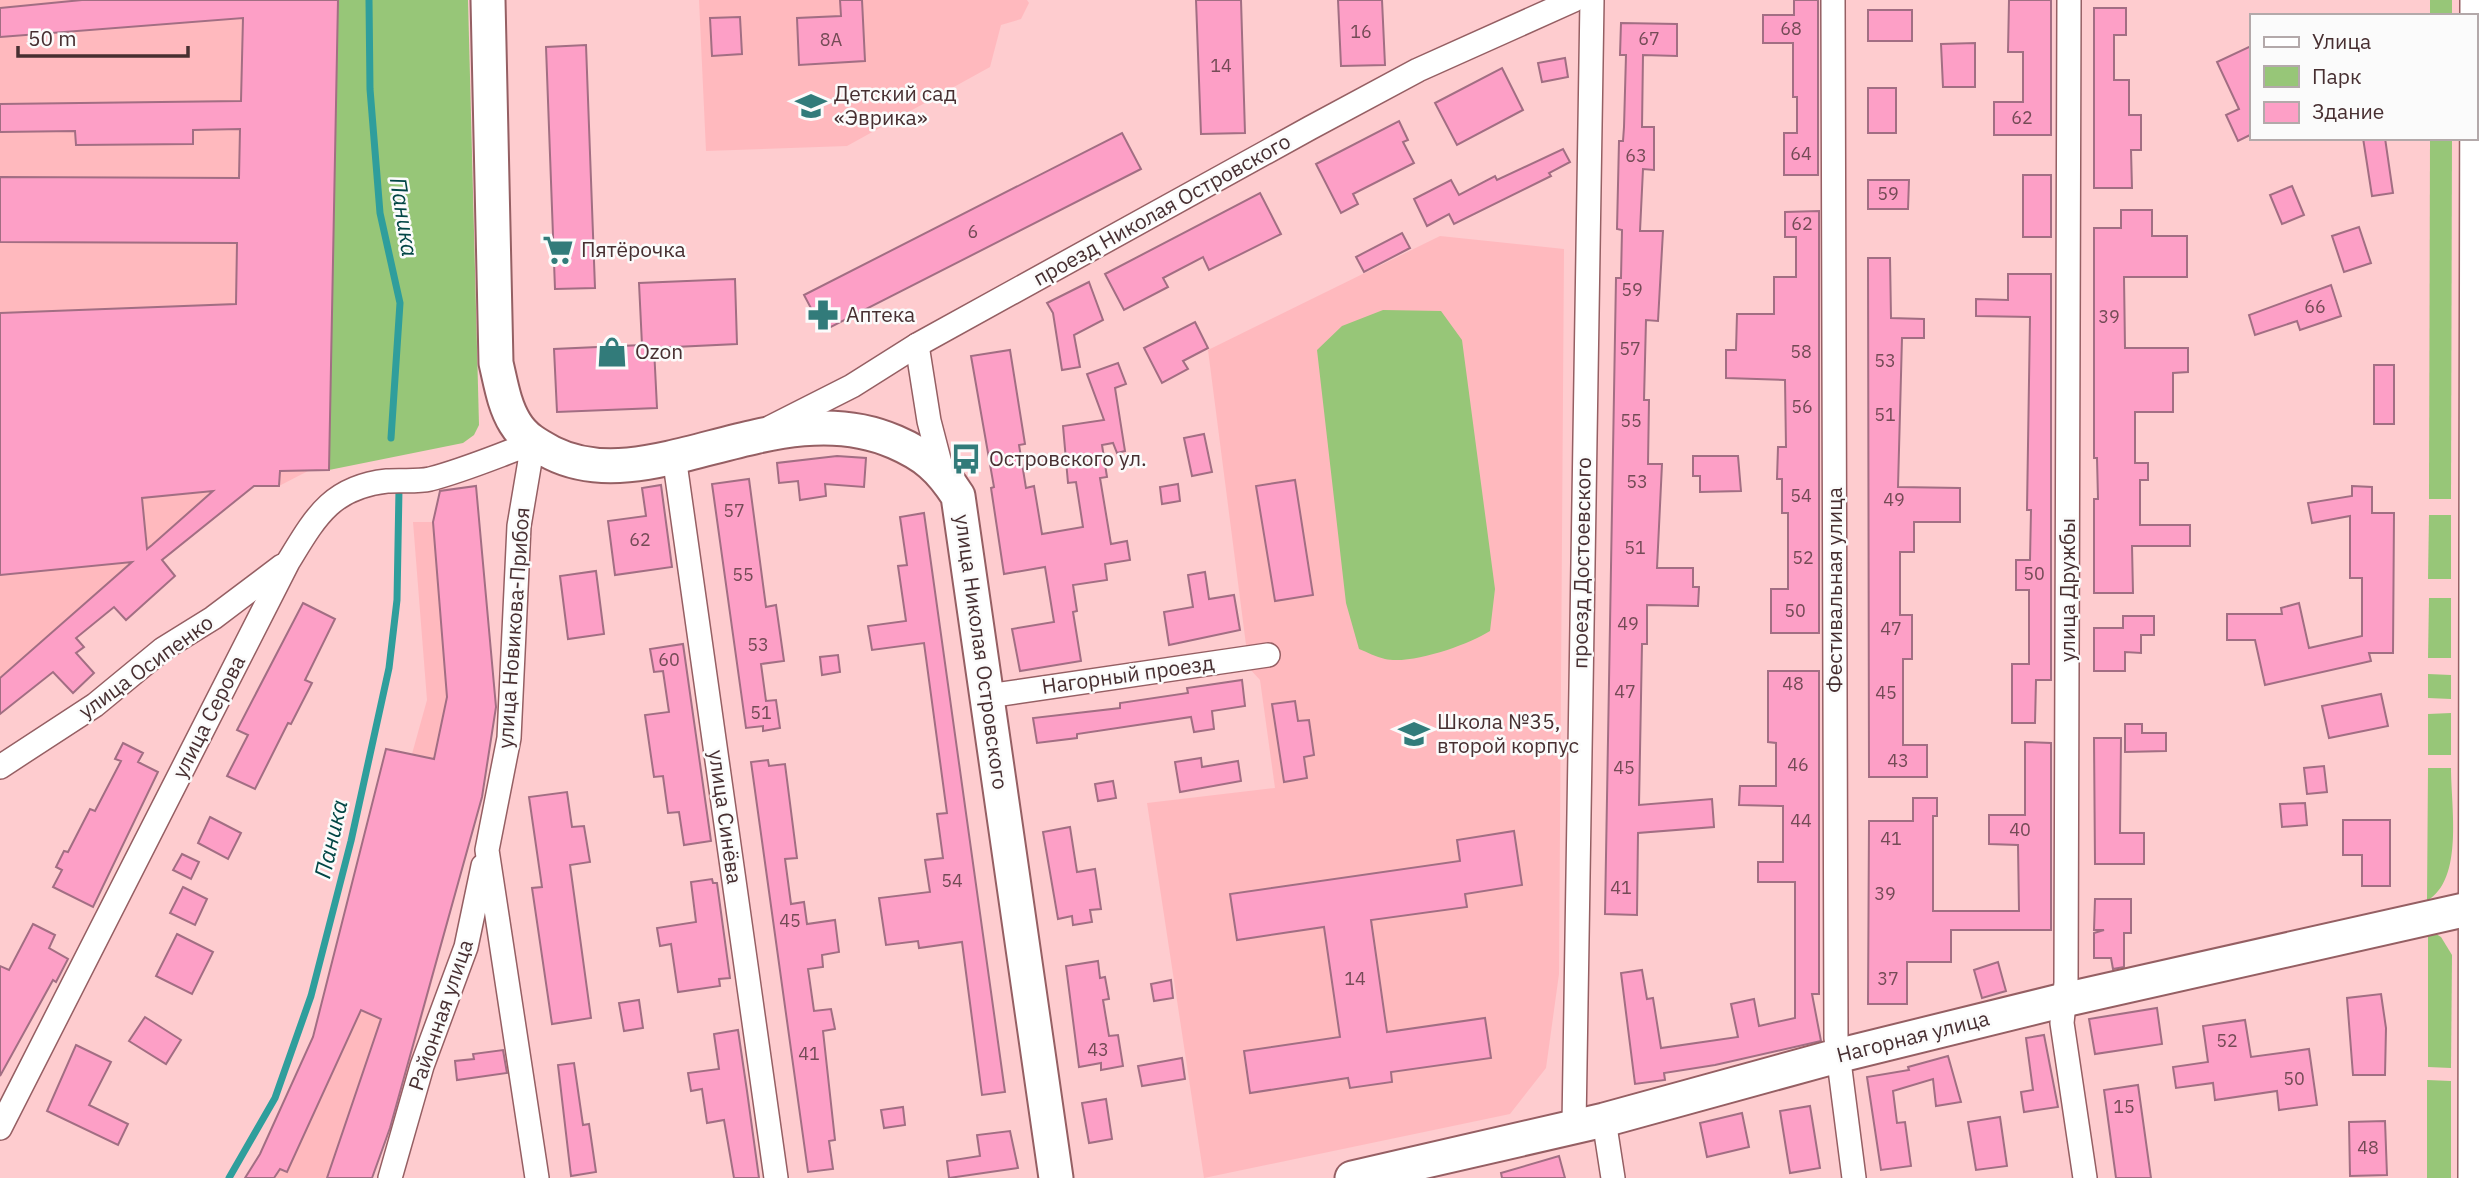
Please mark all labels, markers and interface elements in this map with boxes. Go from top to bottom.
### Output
scale bar [18,14,187,58]
legend [2250,14,2477,140]
house number: 68 [1780,17,1802,40]
house number: 16 [1350,20,1372,43]
text: 50 m [28,24,77,52]
house number: 67 [1638,27,1660,50]
text: Улица [2312,27,2371,55]
house number: 8А [820,28,843,51]
house number: 14 [1210,54,1232,77]
text: Парк [2312,62,2362,90]
place label: Детский сад «Эврика» [834,79,957,131]
school or university icon: Детский сад «Эврика» [794,89,828,123]
text: Здание [2312,97,2384,125]
house number: 62 [2011,106,2033,129]
street label: проезд Николая Островского [1028,127,1295,292]
house number: 64 [1790,142,1812,165]
house number: 63 [1625,144,1647,167]
water label: Паника [384,175,426,259]
house number: 59 [1877,182,1899,205]
house number: 62 [1791,212,1813,235]
house number: 6 [968,220,978,243]
supermarket icon: Пятёрочка [541,233,575,267]
place label: Пятёрочка [581,235,686,263]
house number: 59 [1621,278,1643,301]
house number: 66 [2304,295,2326,318]
pharmacy icon: Аптека [806,298,840,332]
place label: Аптека [846,300,915,328]
house number: 39 [2098,305,2120,328]
shop icon: Ozon [595,335,629,369]
place label: Ozon [635,337,683,365]
house number: 57 [1619,337,1641,360]
house number: 58 [1790,340,1812,363]
house number: 53 [1874,349,1896,372]
house number: 56 [1791,395,1813,418]
house number: 51 [1874,403,1896,426]
house number: 55 [1620,409,1642,432]
bus stop icon: Островского ул. [949,442,983,476]
place label: Островского ул. [989,444,1147,472]
street label: проезд Достоевского [1565,457,1597,669]
house number: 53 [1626,470,1648,493]
house number: 54 [1790,484,1812,507]
street label: Фестивальная улица [1820,487,1848,693]
house number: 49 [1883,488,1905,511]
house number: 57 [723,499,745,522]
street label: улица Новикова-Прибоя [491,506,535,750]
street label: улица Николая Островского [949,512,1015,791]
street label: улица Дружбы [2053,518,2081,662]
house number: 62 [629,528,651,551]
house number: 51 [1624,536,1646,559]
house number: 52 [1792,546,1814,569]
house number: 50 [2023,562,2045,585]
house number: 55 [732,563,754,586]
house number: 50 [1784,599,1806,622]
street label: улица Осипенко [73,608,218,724]
house number: 49 [1617,612,1639,635]
house number: 47 [1880,617,1902,640]
house number: 53 [747,633,769,656]
house number: 60 [658,648,680,671]
street label: Нагорный проезд [1040,648,1216,700]
street label: улица Серова [165,650,251,783]
house number: 48 [1782,672,1804,695]
house number: 47 [1614,680,1636,703]
house number: 45 [1875,681,1897,704]
house number: 51 [750,701,772,724]
place label: Школа №35, второй корпус [1437,707,1579,759]
school or university icon: Школа №35, второй корпус [1397,717,1431,751]
street label: улица Синёва [703,748,749,886]
house number: 43 [1887,749,1909,772]
house number: 46 [1787,753,1809,776]
house number: 45 [1613,756,1635,779]
water label: Паника [306,797,354,881]
house number: 44 [1790,809,1812,832]
house number: 40 [2009,818,2031,841]
house number: 41 [1880,827,1902,850]
house number: 54 [941,869,963,892]
house number: 41 [1610,876,1632,899]
house number: 39 [1874,882,1896,905]
house number: 45 [779,909,801,932]
street label: Районная улица [401,935,479,1094]
house number: 14 [1344,967,1366,990]
house number: 37 [1877,967,1899,990]
street label: Нагорная улица [1833,1003,1992,1069]
house number: 52 [2216,1029,2238,1052]
house number: 43 [1087,1038,1109,1061]
house number: 41 [798,1042,820,1065]
house number: 50 [2283,1067,2305,1090]
house number: 15 [2113,1095,2135,1118]
house number: 48 [2357,1136,2379,1159]

